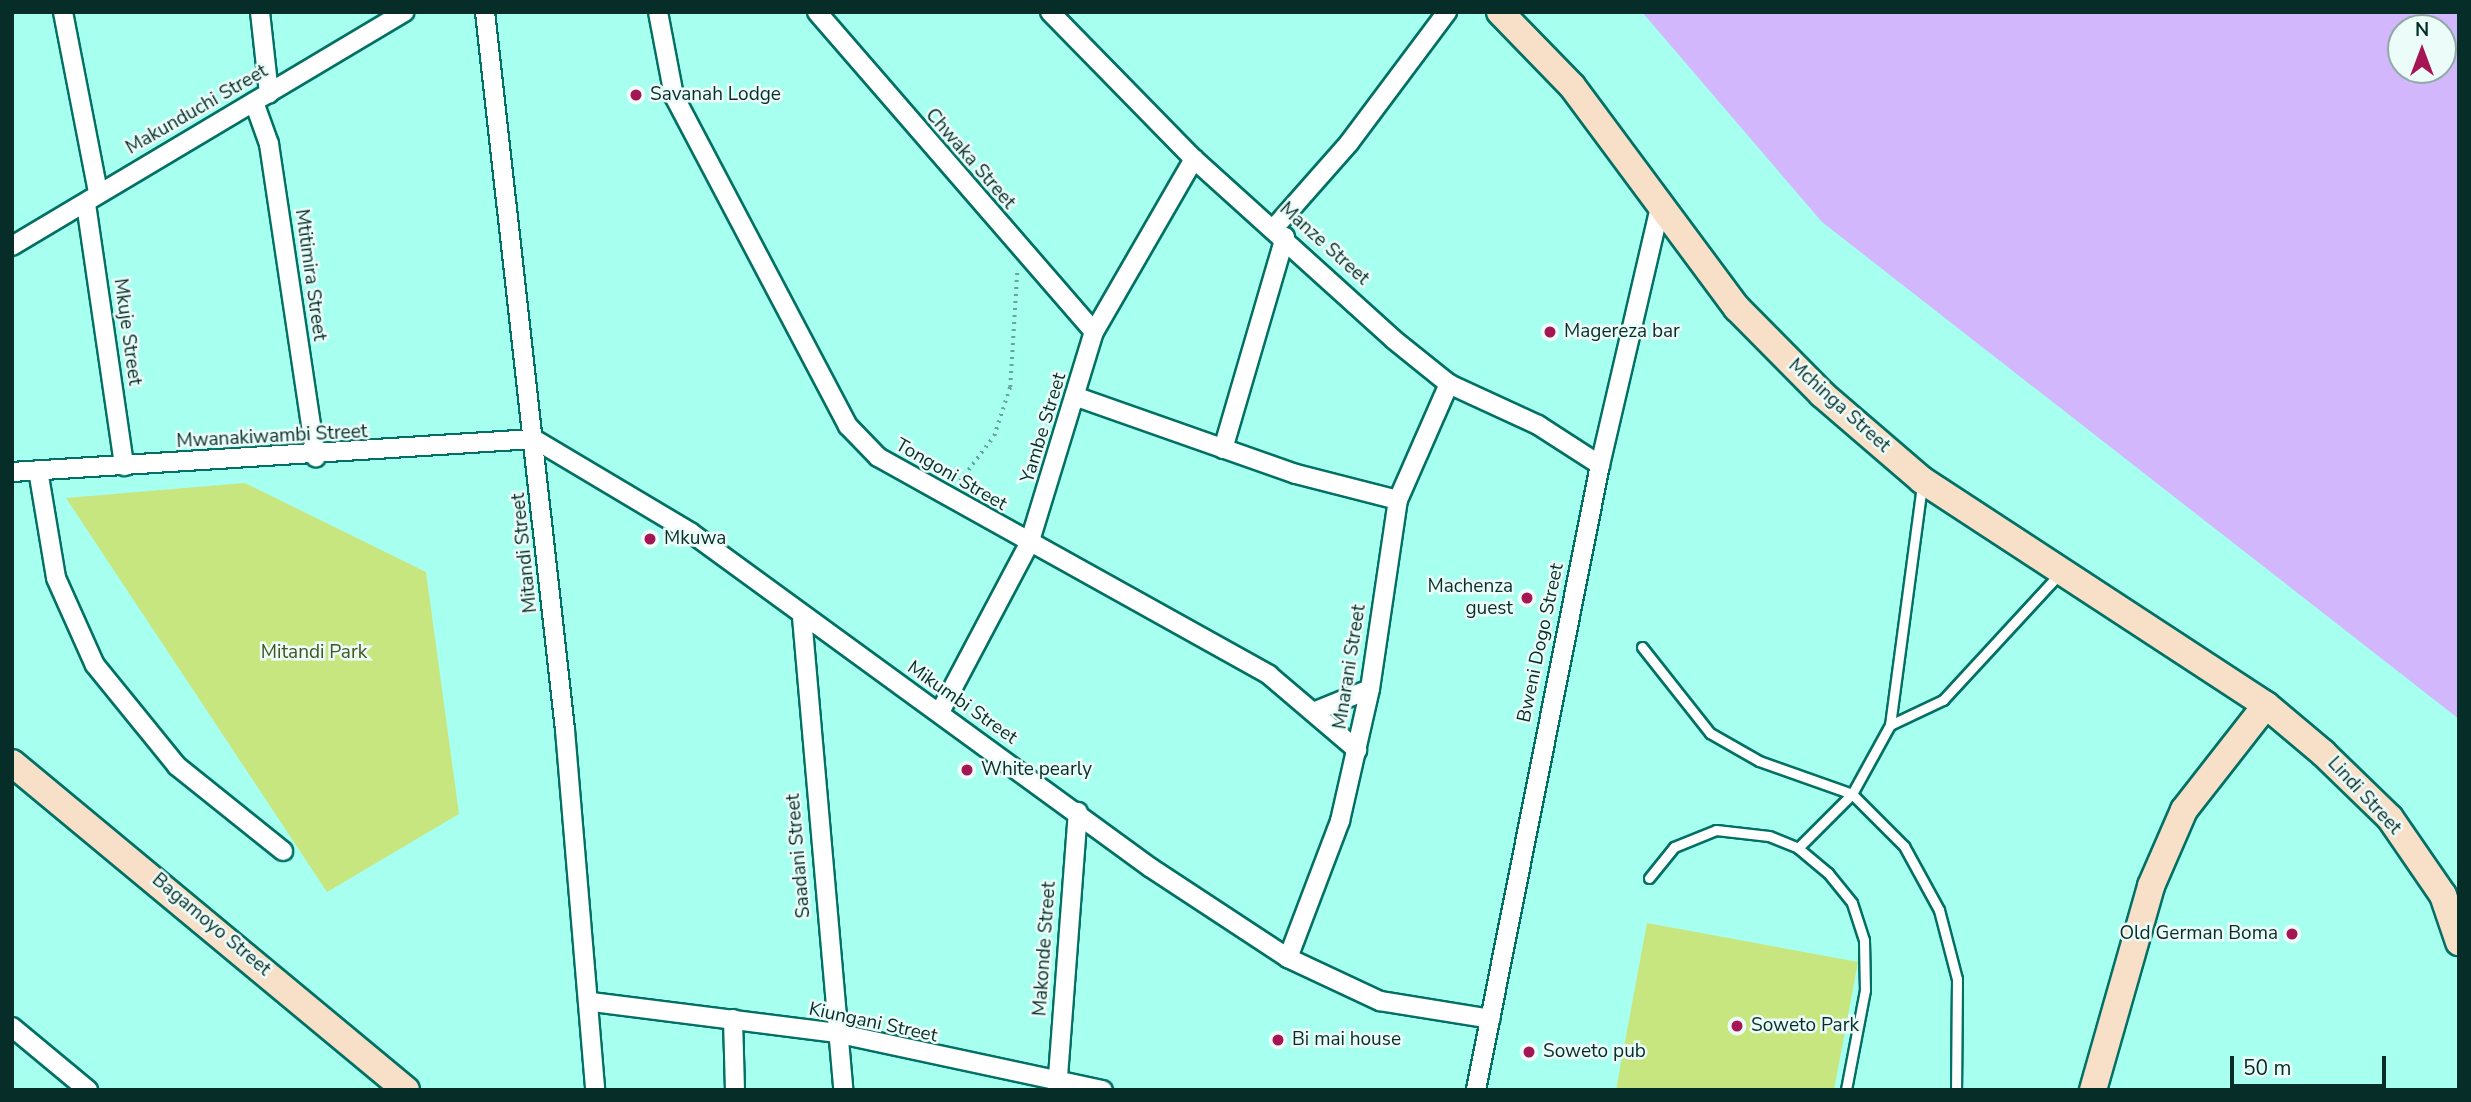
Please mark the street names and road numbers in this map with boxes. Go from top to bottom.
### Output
street label: Makunduchi Street [122,60,272,160]
street label: Chwaka Street [920,104,1020,214]
street label: Manze Street [1275,198,1373,290]
street label: Mtitimira Street [289,208,331,342]
street label: Mkuje Street [108,277,146,387]
street label: Mchinga Street [1783,354,1895,458]
street label: Yambe Street [1016,370,1072,486]
street label: Mwanakiwambi Street [176,421,368,453]
street label: Tongoni Street [891,434,1011,516]
street label: Mitandi Street [507,492,543,614]
street label: Bweni Dogo Street [1513,561,1569,725]
street label: Mnarani Street [1329,603,1371,731]
street label: Mikumbi Street [903,657,1021,749]
street label: Lindi Street [2322,752,2406,840]
street label: Saadani Street [782,793,816,919]
street label: Bagamoyo Street [147,869,275,981]
street label: Makonde Street [1029,881,1061,1017]
street label: Kiungani Street [807,998,939,1048]

